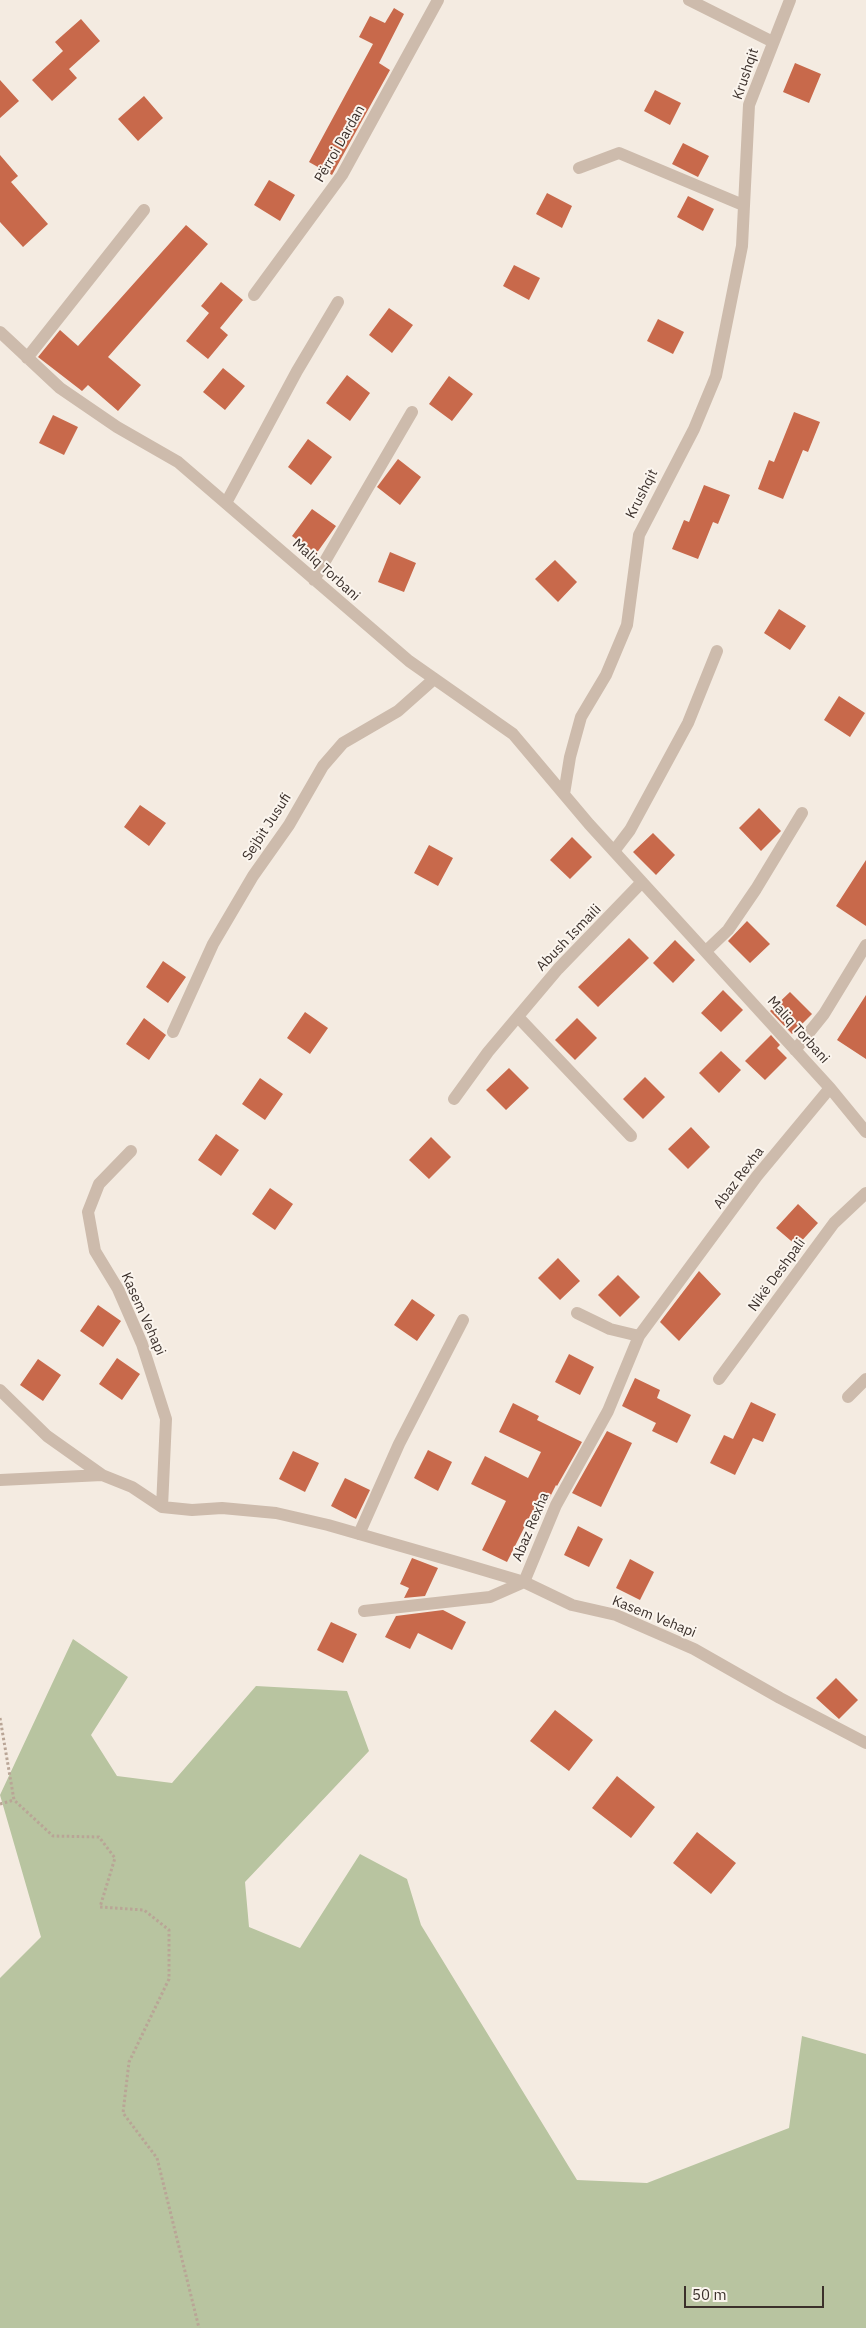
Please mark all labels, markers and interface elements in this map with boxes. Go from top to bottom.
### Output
street label: Krushqit [729,46,763,102]
street label: Përroi Dardan [311,102,369,186]
street label: Krushqit [622,467,662,521]
street label: Maliq Torbani [289,535,363,605]
street label: Sejbit Jusufi [239,790,295,864]
street label: Abush Ismaili [533,901,605,975]
street label: Maliq Torbani [763,993,833,1067]
street label: Abaz Rexha [710,1144,768,1212]
street label: Nikë Deshpali [745,1235,809,1315]
street label: Kasem Vehapi [117,1270,169,1358]
street label: Abaz Rexha [509,1490,553,1564]
street label: Kasem Vehapi [610,1593,698,1641]
scale bar [686,2276,826,2308]
text: 50 m [692,2285,727,2304]

